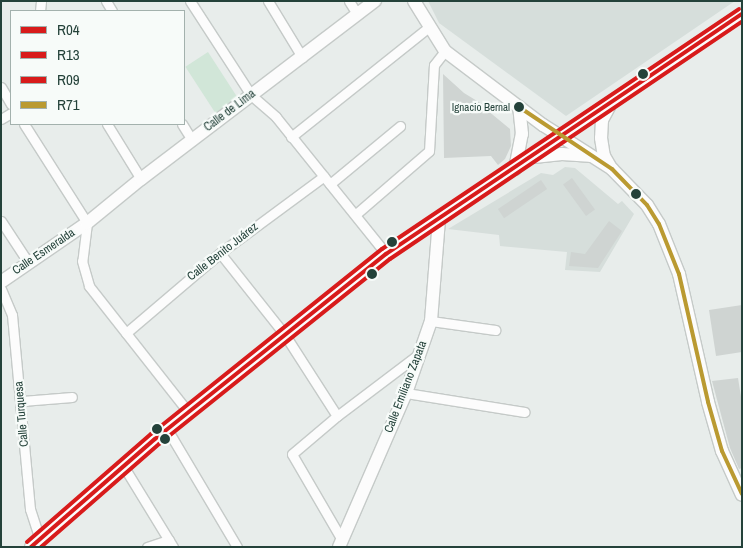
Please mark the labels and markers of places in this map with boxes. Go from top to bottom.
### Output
unlabelled marker [638,69,648,79]
place label: Ignacio Bernal [452,100,510,114]
marker: Ignacio Bernal [514,102,524,112]
unlabelled marker [631,189,641,199]
unlabelled marker [387,237,397,247]
unlabelled marker [367,269,377,279]
unlabelled marker [152,424,162,434]
unlabelled marker [160,434,170,444]

